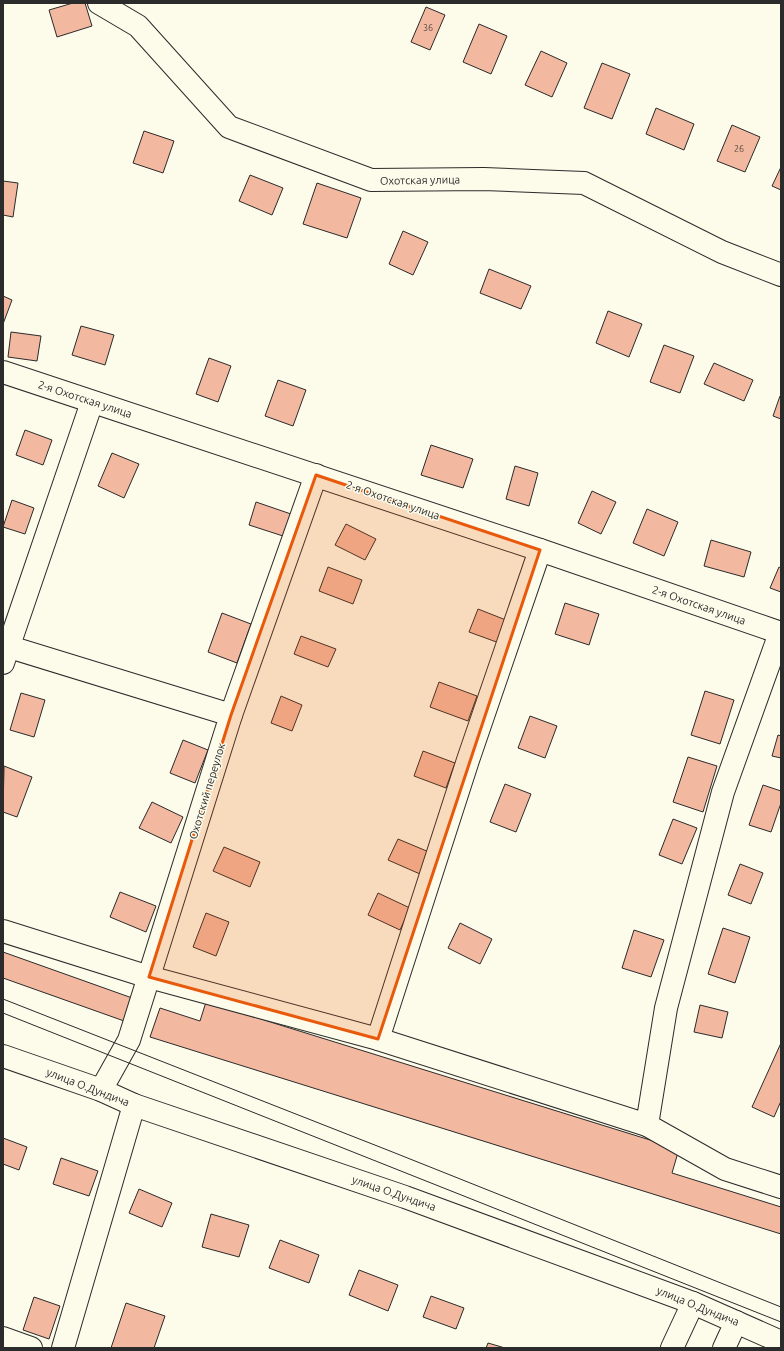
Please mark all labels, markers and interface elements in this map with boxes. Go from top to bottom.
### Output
house number: 36 [423,23,433,33]
house number: 26 [734,144,744,154]
street label: Охотская улица [380,173,460,187]
street label: 2-я Охотская улица [37,378,133,420]
street label: 2-я Охотская улица [345,478,441,522]
street label: 2-я Охотская улица [651,583,747,627]
street label: Охотский переулок [187,741,227,841]
street label: улица О.Дундича [45,1066,131,1108]
street label: улица О.Дундича [350,1173,438,1213]
street label: улица О.Дундича [655,1284,741,1328]

